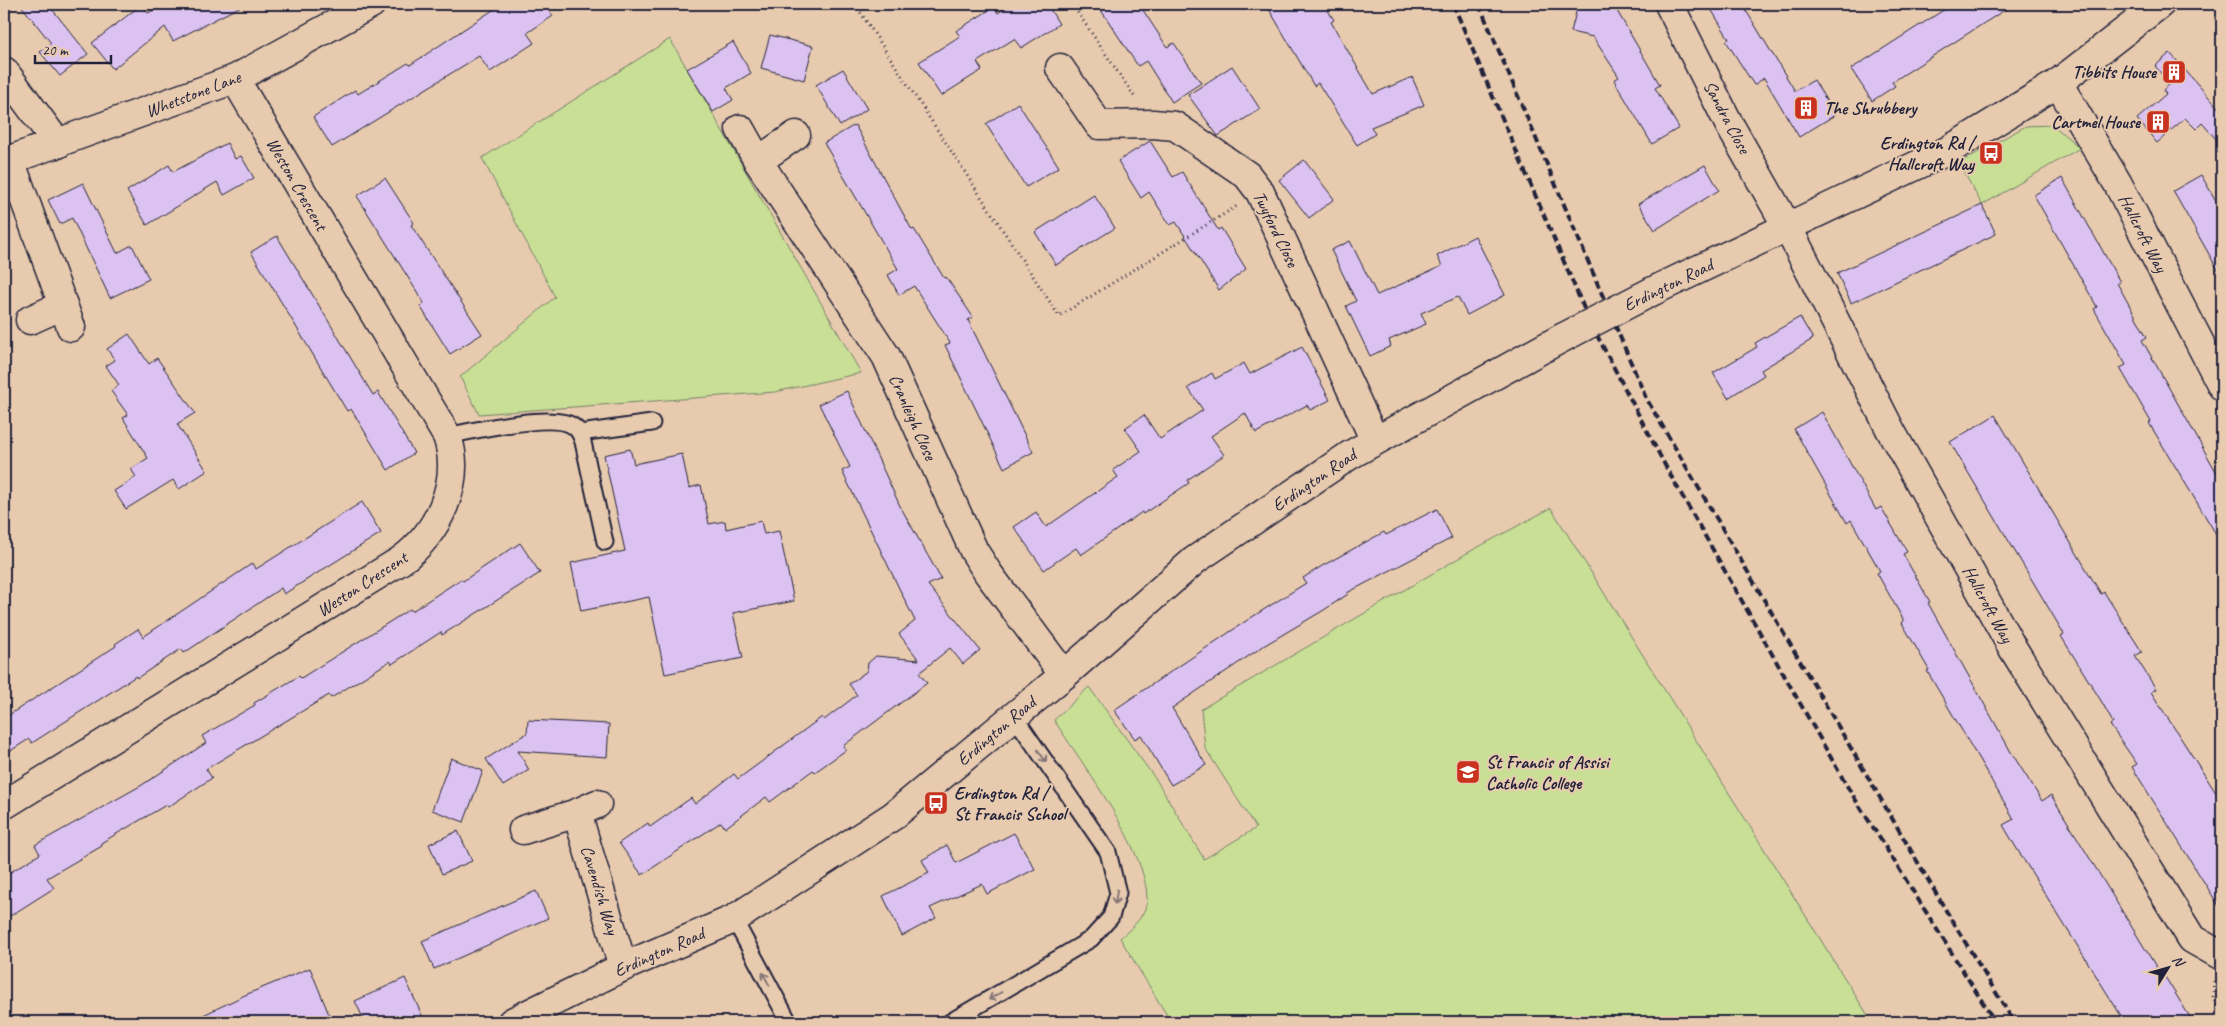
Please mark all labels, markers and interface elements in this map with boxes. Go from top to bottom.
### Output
scale bar [35,32,111,64]
text: 20 m [42,41,69,60]
building icon: Tibbits House [2161,59,2187,85]
place label: Tibbits House [2072,61,2158,83]
street label: Whetstone Lane [142,65,245,122]
street label: Sandra Close [1699,77,1756,158]
building icon: The Shrubbery [1793,95,1819,121]
place label: The Shrubbery [1824,97,1918,119]
building icon: Cartmel House [2145,109,2171,135]
place label: Cartmel House [2051,111,2142,133]
place label: Erdington Rd / Hallcroft Way [1880,132,1978,175]
street label: Weston Crescent [262,134,333,236]
bus stop icon: Erdington Rd / Hallcroft Way [1978,140,2004,166]
street label: Twyford Close [1248,188,1304,271]
street label: Hallcroft Way [2114,190,2173,277]
street label: Erdington Road [1620,253,1719,316]
street label: Cranleigh Close [884,371,942,464]
street label: Erdington Road [1268,442,1363,516]
street label: Weston Crescent [313,545,413,621]
street label: Hallcroft Way [1958,562,2019,648]
street label: Erdington Road [952,690,1042,770]
one-way arrow [1037,749,1047,763]
place label: St Francis of Assisi Catholic College [1486,751,1611,794]
school or university icon: St Francis of Assisi Catholic College [1455,759,1481,785]
place label: Erdington Rd / St Francis School [954,782,1070,825]
bus stop icon: Erdington Rd / St Francis School [923,790,949,816]
street label: Cavendish Way [576,843,625,939]
one-way arrow [1110,889,1120,905]
street label: Erdington Road [610,921,710,982]
north arrow [2144,944,2194,994]
text: N [2169,952,2189,971]
one-way arrow [761,972,771,987]
one-way arrow [988,991,1002,1001]

